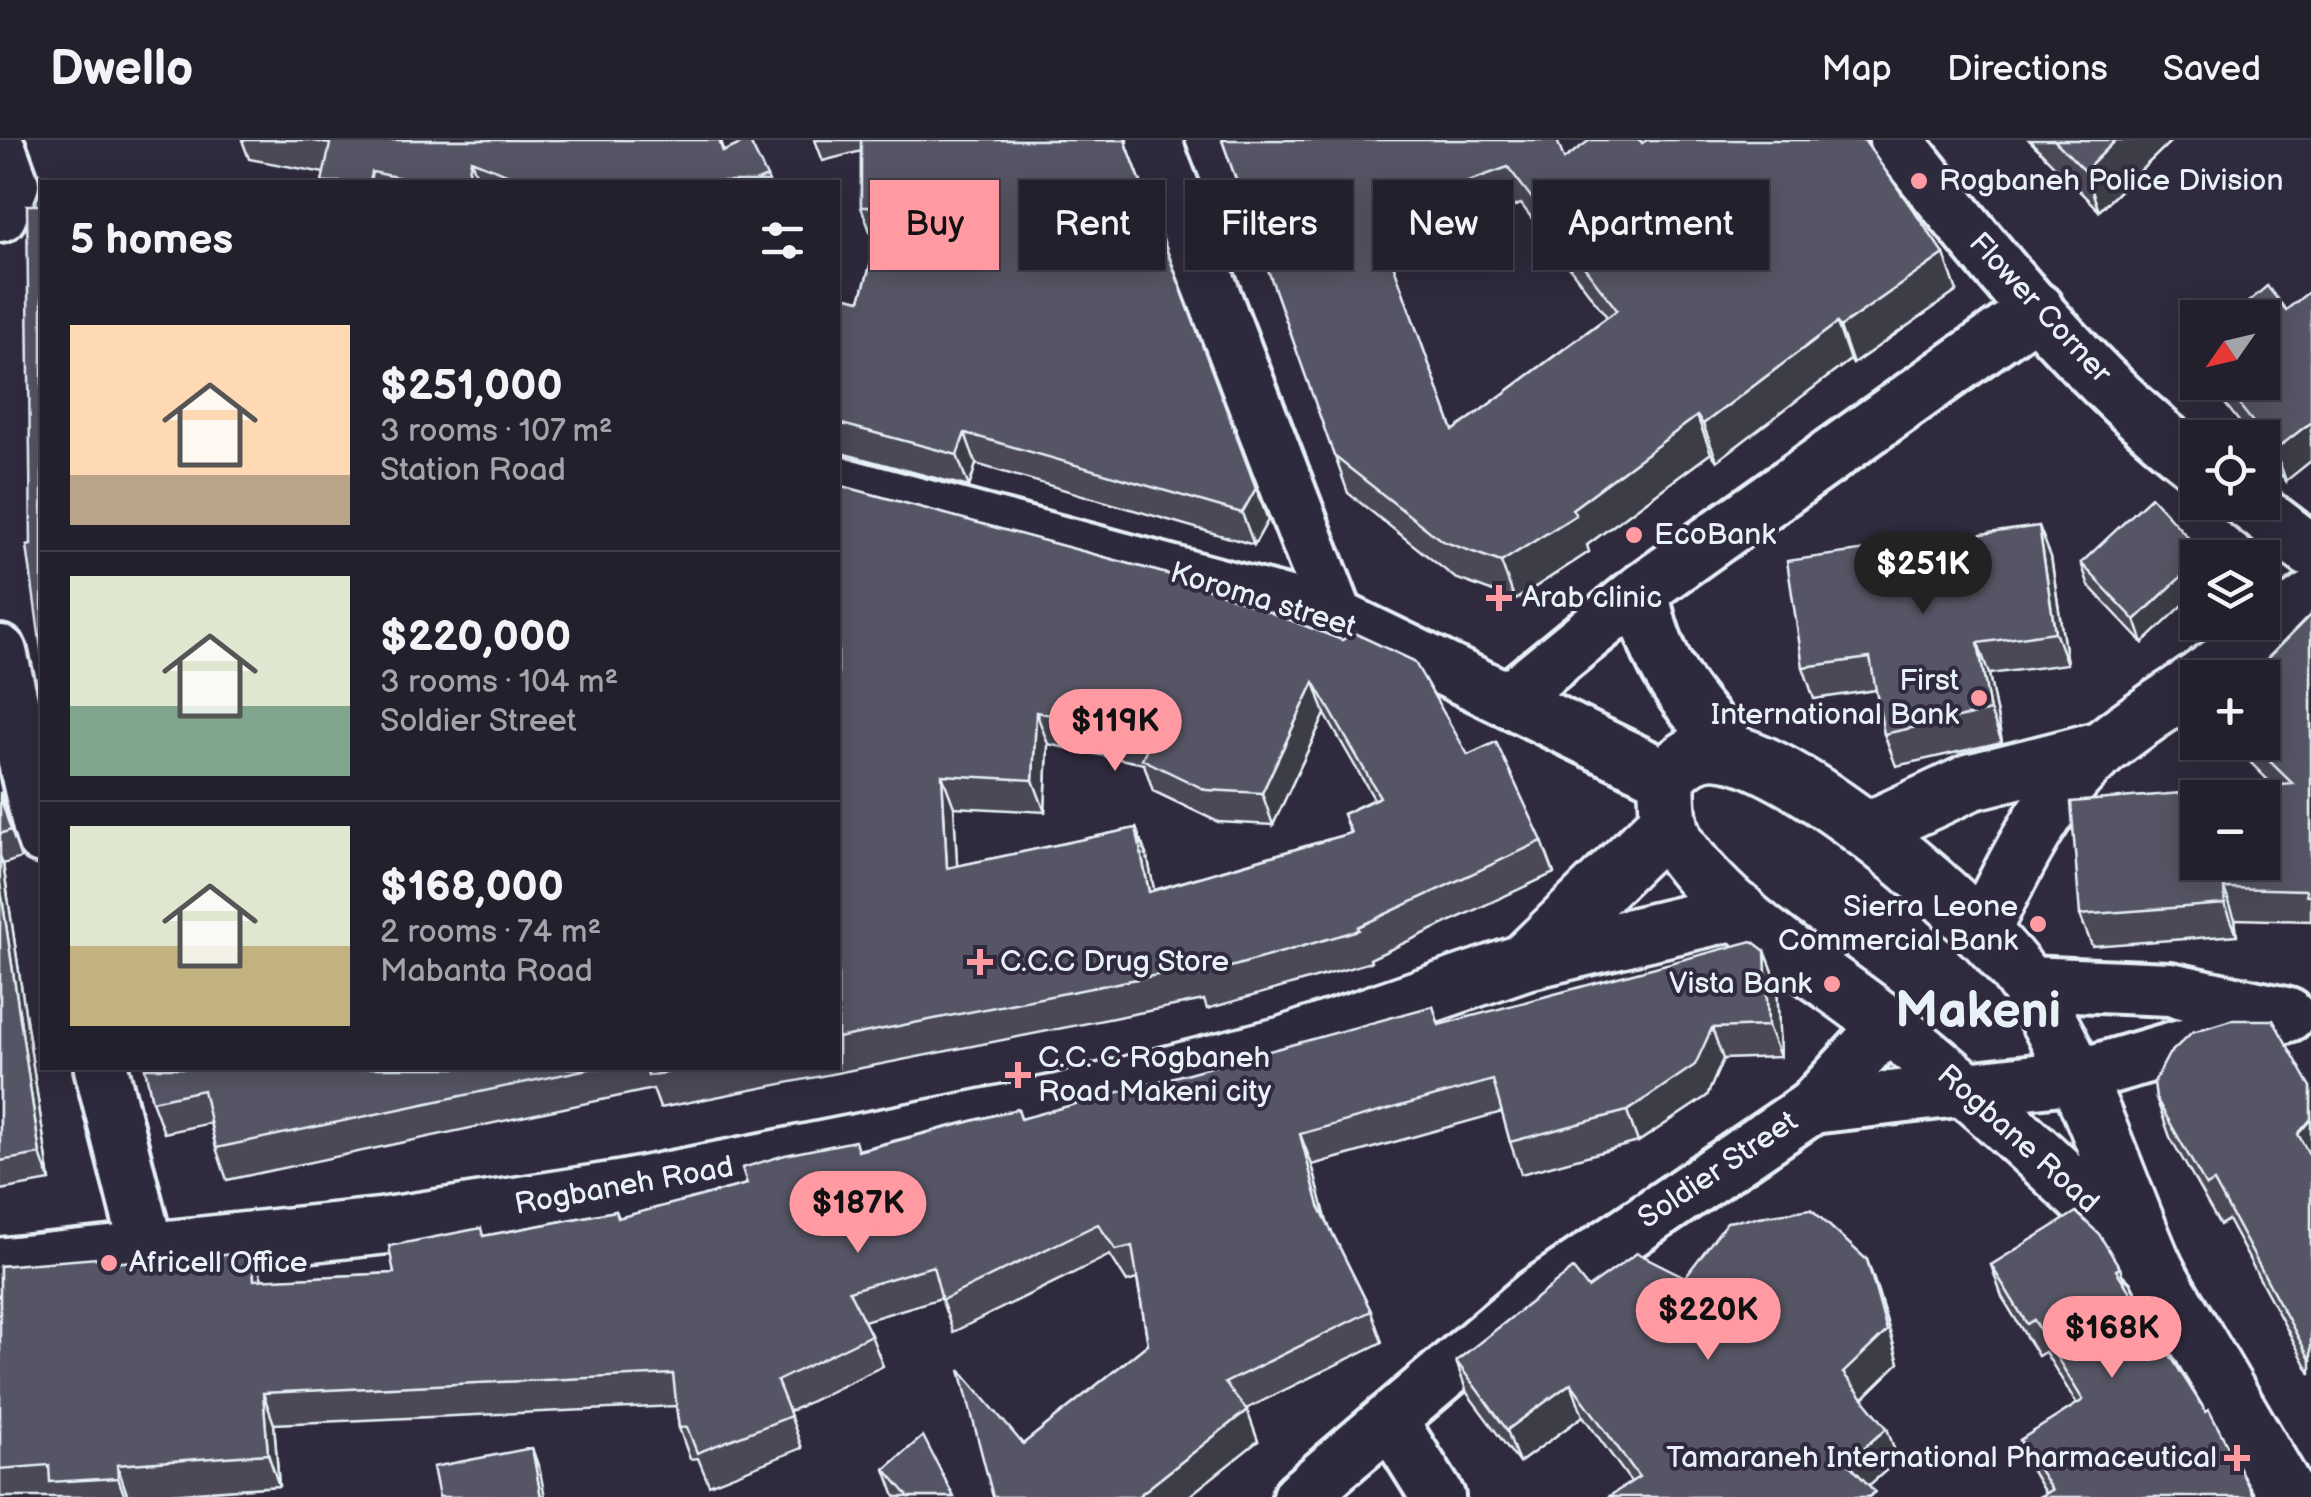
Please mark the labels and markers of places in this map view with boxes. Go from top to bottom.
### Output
place label: Rogbaneh Police Division [1939,163,2283,199]
marker: Rogbaneh Police Division [1908,170,1930,192]
place label: EcoBank [1654,517,1776,553]
marker: EcoBank [1623,524,1645,546]
pin: $251K [1853,532,1993,617]
place label: Arab clinic [1522,580,1662,616]
marker: Arab clinic [1486,585,1512,611]
place label: First International Bank [1711,663,1959,733]
marker: First International Bank [1968,687,1990,709]
pin: $119K [1045,689,1185,774]
place label: Sierra Leone Commercial Bank [1778,889,2018,959]
marker: Sierra Leone Commercial Bank [2027,913,2049,935]
place label: C.C.C Drug Store [1000,944,1229,980]
marker: C.C.C Drug Store [969,951,991,973]
place label: Vista Bank [1669,966,1812,1002]
marker: Vista Bank [1821,973,1843,995]
place label: C.C. C Rogbaneh Road Makeni city [1038,1040,1272,1110]
marker: C.C. C Rogbaneh Road Makeni city [1007,1064,1029,1086]
pin: $187K [788,1171,928,1256]
place label: Africell Office [129,1245,308,1281]
marker: Africell Office [98,1252,120,1274]
pin: $220K [1638,1278,1778,1363]
pin: $168K [2042,1296,2182,1381]
place label: Tamaraneh International Pharmaceutical [1666,1440,2217,1476]
marker: Tamaraneh International Pharmaceutical [2226,1447,2248,1469]

